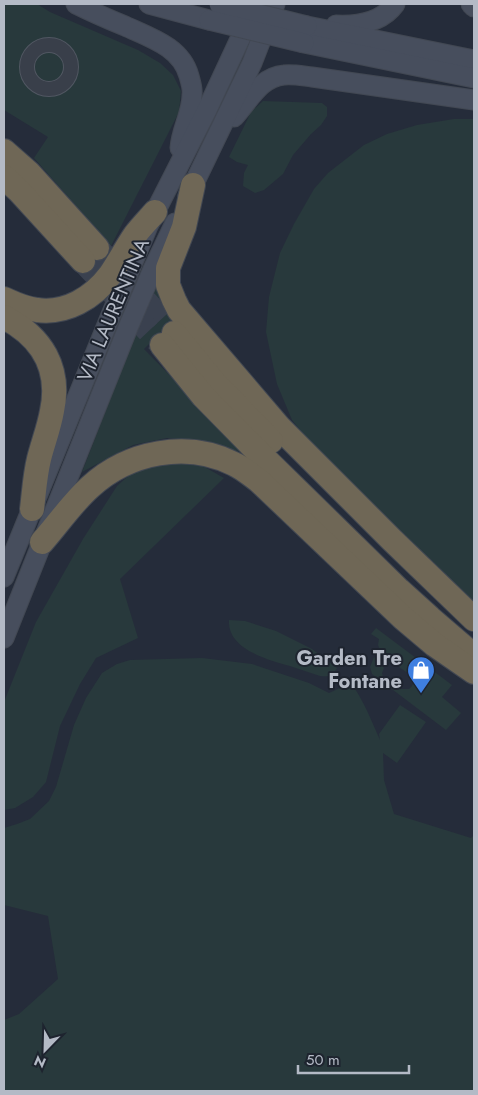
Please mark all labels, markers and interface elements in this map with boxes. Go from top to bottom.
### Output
street label: VIA LAURENTINA [70,233,157,386]
place label: Garden Tre Fontane [296,644,402,696]
shop icon: Garden Tre Fontane [406,655,436,694]
north arrow [20,1025,70,1075]
scale bar [298,1042,409,1074]
text: 50 m [306,1049,340,1071]
text: N [31,1051,49,1073]

